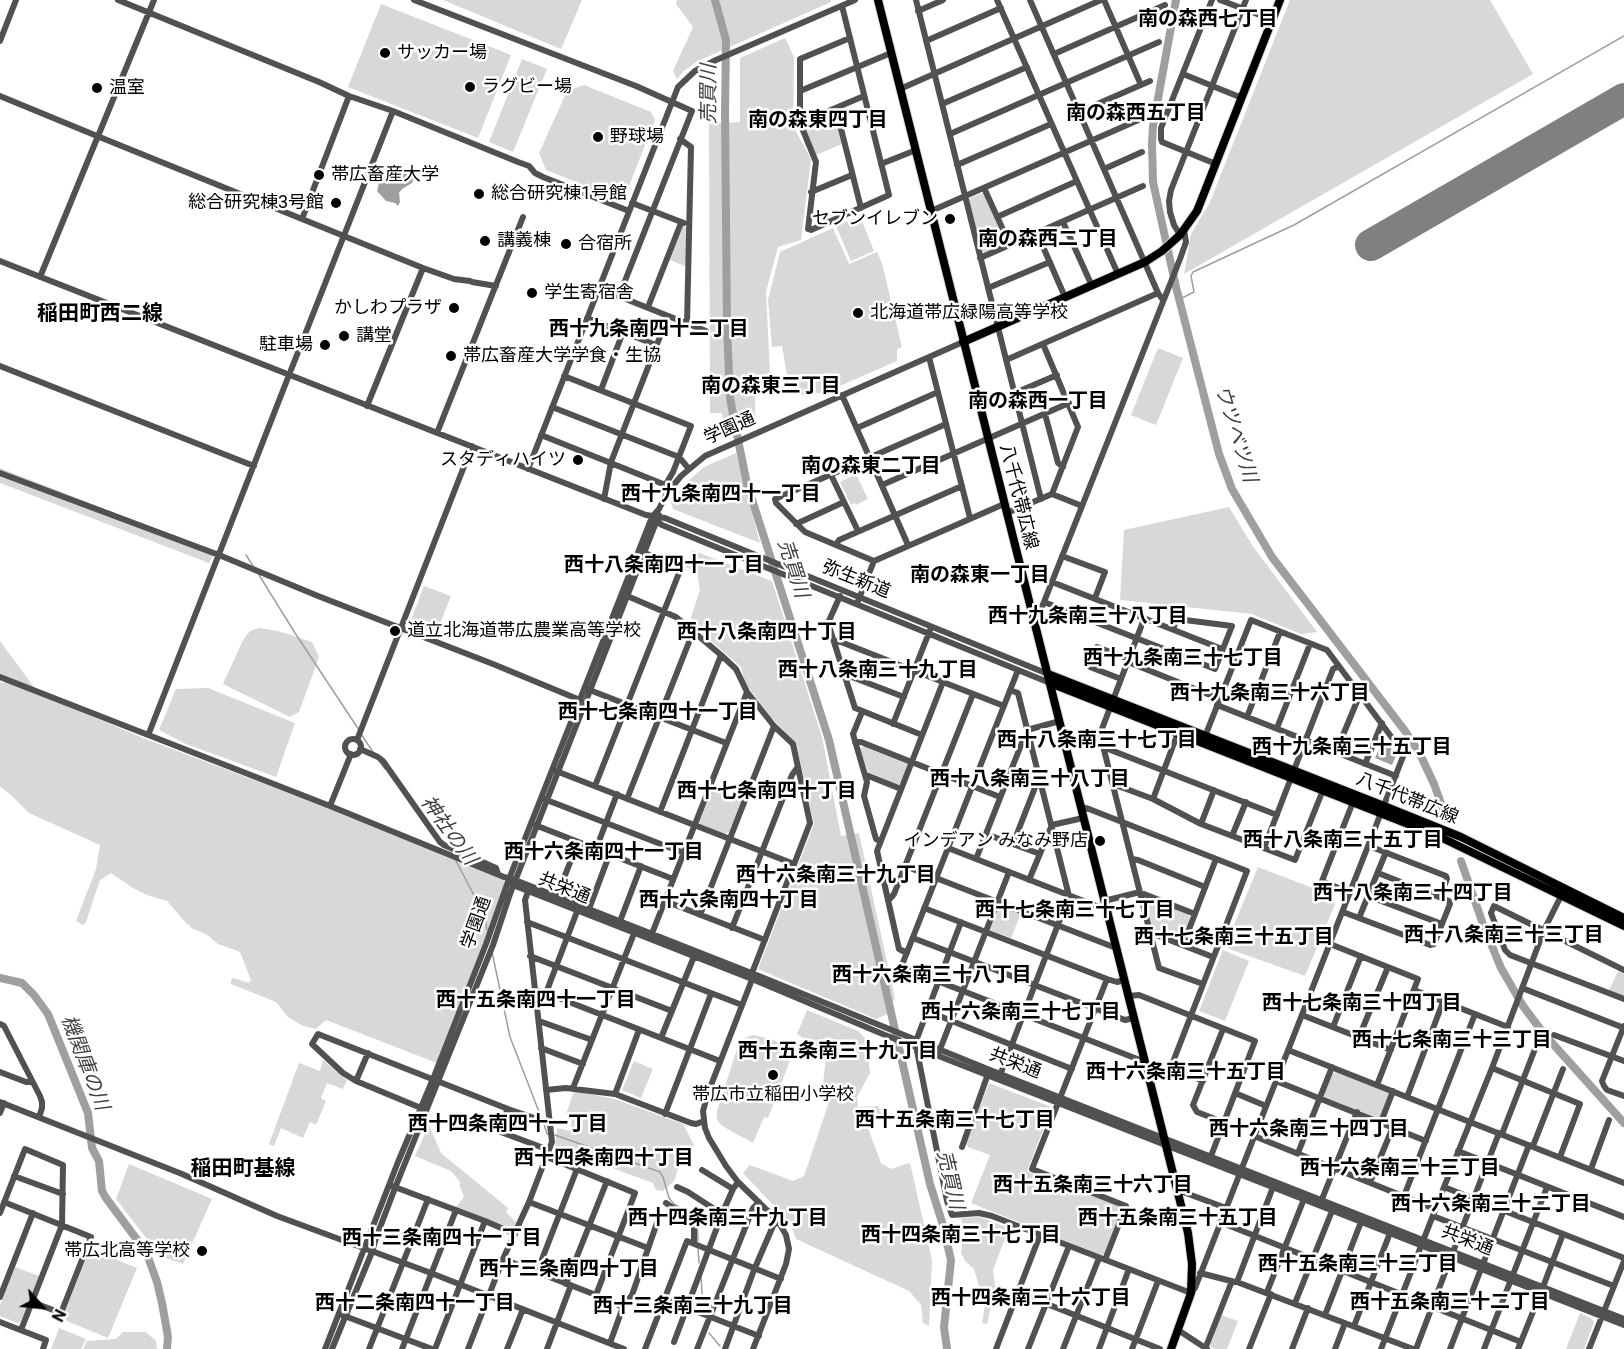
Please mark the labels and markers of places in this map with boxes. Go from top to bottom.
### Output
place label: サッカー場 [397,42,487,64]
marker: サッカー場 [378,46,392,60]
place label: ラグビー場 [482,76,572,98]
place label: 温室 [109,77,145,99]
marker: ラグビー場 [463,80,477,94]
marker: 温室 [90,81,104,95]
place label: 野球場 [610,126,664,148]
marker: 野球場 [591,130,605,144]
place label: 帯広畜産大学 [331,164,439,186]
marker: 帯広畜産大学 [312,168,326,182]
place label: 総合研究棟1号館 [491,183,627,205]
marker: 総合研究棟1号館 [472,187,486,201]
place label: 総合研究棟3号館 [188,192,324,214]
marker: 総合研究棟3号館 [329,196,343,210]
place label: セブンイレブン [812,208,938,230]
marker: セブンイレブン [943,212,957,226]
place label: 講義棟 [497,230,551,252]
place label: 合宿所 [578,233,632,255]
marker: 講義棟 [478,234,492,248]
marker: 合宿所 [559,237,573,251]
place label: 学生寄宿舎 [544,282,634,304]
marker: 学生寄宿舎 [525,286,539,300]
place label: かしわプラザ [334,297,442,319]
marker: かしわプラザ [447,301,461,315]
place label: 北海道帯広緑陽高等学校 [870,302,1068,324]
marker: 北海道帯広緑陽高等学校 [851,306,865,320]
place label: 講堂 [356,325,392,347]
marker: 講堂 [337,329,351,343]
place label: 駐車場 [259,334,313,356]
marker: 駐車場 [318,338,332,352]
place label: 帯広畜産大学学食・生協 [463,345,661,367]
marker: 帯広畜産大学学食・生協 [444,349,458,363]
place label: スタディハイツ [440,449,566,471]
marker: スタディハイツ [571,453,585,467]
place label: 道立北海道帯広農業高等学校 [407,620,641,642]
marker: 道立北海道帯広農業高等学校 [388,624,402,638]
place label: インデアン みなみ野店 [904,830,1088,852]
marker: インデアン みなみ野店 [1093,834,1107,848]
marker: 帯広市立稲田小学校 [766,1068,780,1082]
place label: 帯広市立稲田小学校 [692,1084,854,1106]
place label: 帯広北高等学校 [64,1240,190,1262]
marker: 帯広北高等学校 [195,1244,209,1258]

